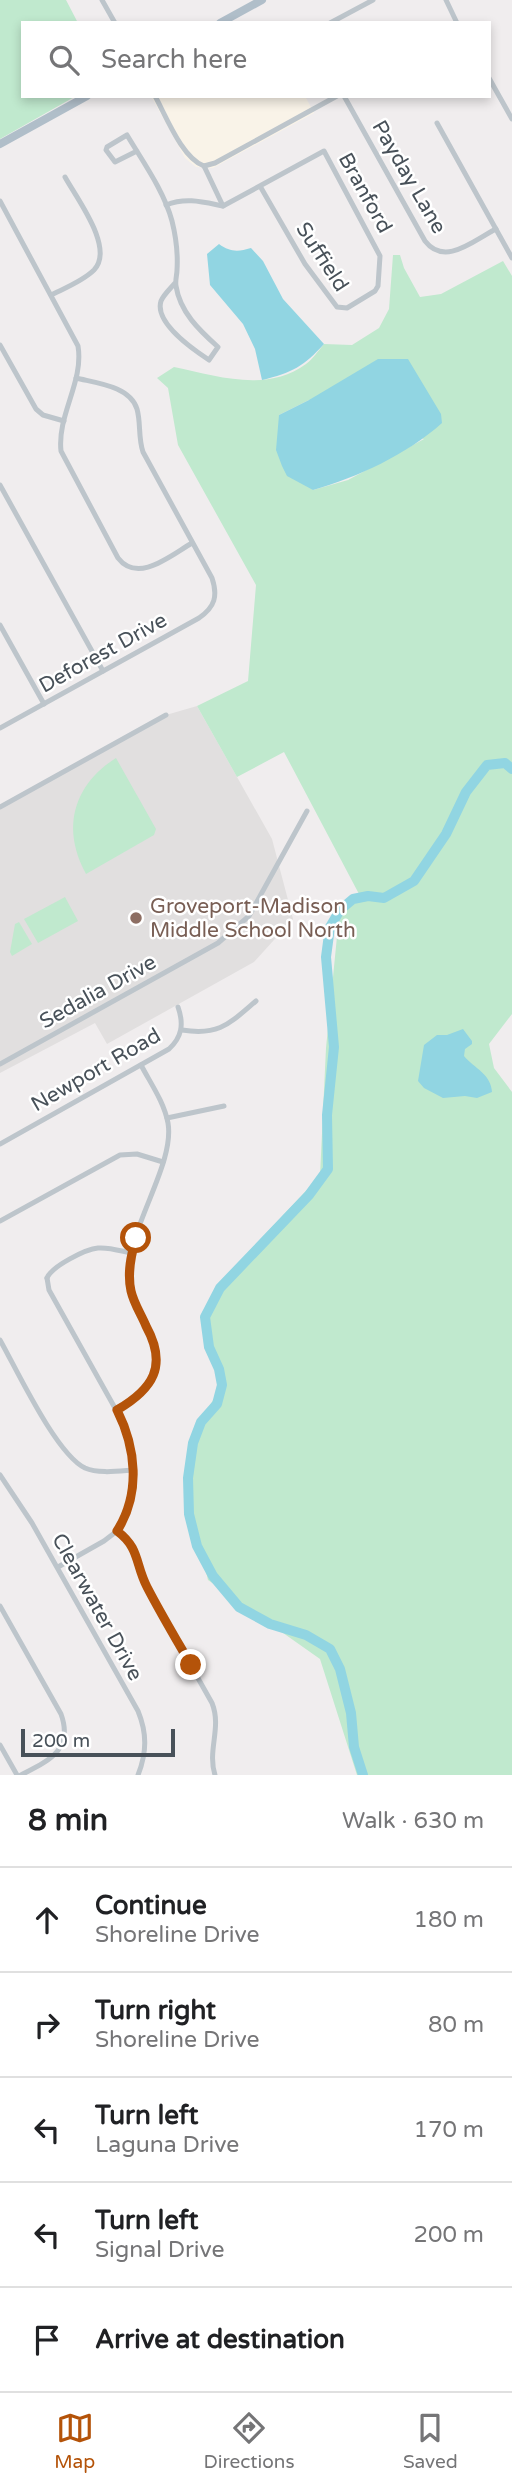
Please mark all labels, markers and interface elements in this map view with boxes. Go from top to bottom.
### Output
search box [21,21,491,98]
icon: search [45,41,83,79]
text: Search here [101,44,247,75]
street label: Payday Lane [367,116,452,238]
street label: Branford [333,148,397,238]
street label: Suffield [290,218,354,296]
street label: Deforest Drive [35,608,171,698]
place label: Groveport-Madison Middle School North [150,894,356,943]
marker: Groveport-Madison Middle School North [128,910,144,926]
street label: Sedalia Drive [35,950,161,1034]
street label: Newport Road [27,1023,165,1117]
route start [120,1222,151,1253]
street label: Clearwater Drive [46,1529,148,1685]
route end [175,1649,206,1680]
scale bar [21,1726,175,1758]
text: 200 m [32,1730,90,1752]
text: 8 min [28,1802,108,1839]
text: Walk · 630 m [342,1807,484,1835]
text: Continue [95,1890,207,1921]
icon: ahead [28,1901,66,1939]
text: 180 m [414,1906,484,1934]
text: Shoreline Drive [95,1921,260,1949]
text: Turn right [95,1995,216,2026]
icon: right [28,2006,66,2044]
text: 80 m [428,2011,484,2039]
text: Shoreline Drive [95,2026,260,2054]
text: Turn left [95,2100,198,2131]
icon: left [28,2111,66,2149]
text: 170 m [414,2116,484,2144]
text: Laguna Drive [95,2131,239,2159]
text: Turn left [95,2205,198,2236]
icon: left [28,2216,66,2254]
text: 200 m [414,2221,484,2249]
text: Signal Drive [95,2236,225,2264]
icon: arrive [28,2321,66,2359]
text: Arrive at destination [95,2324,345,2355]
tab: Map [54,2409,95,2473]
tab: Directions [204,2409,295,2473]
tab: Saved [403,2409,458,2473]

